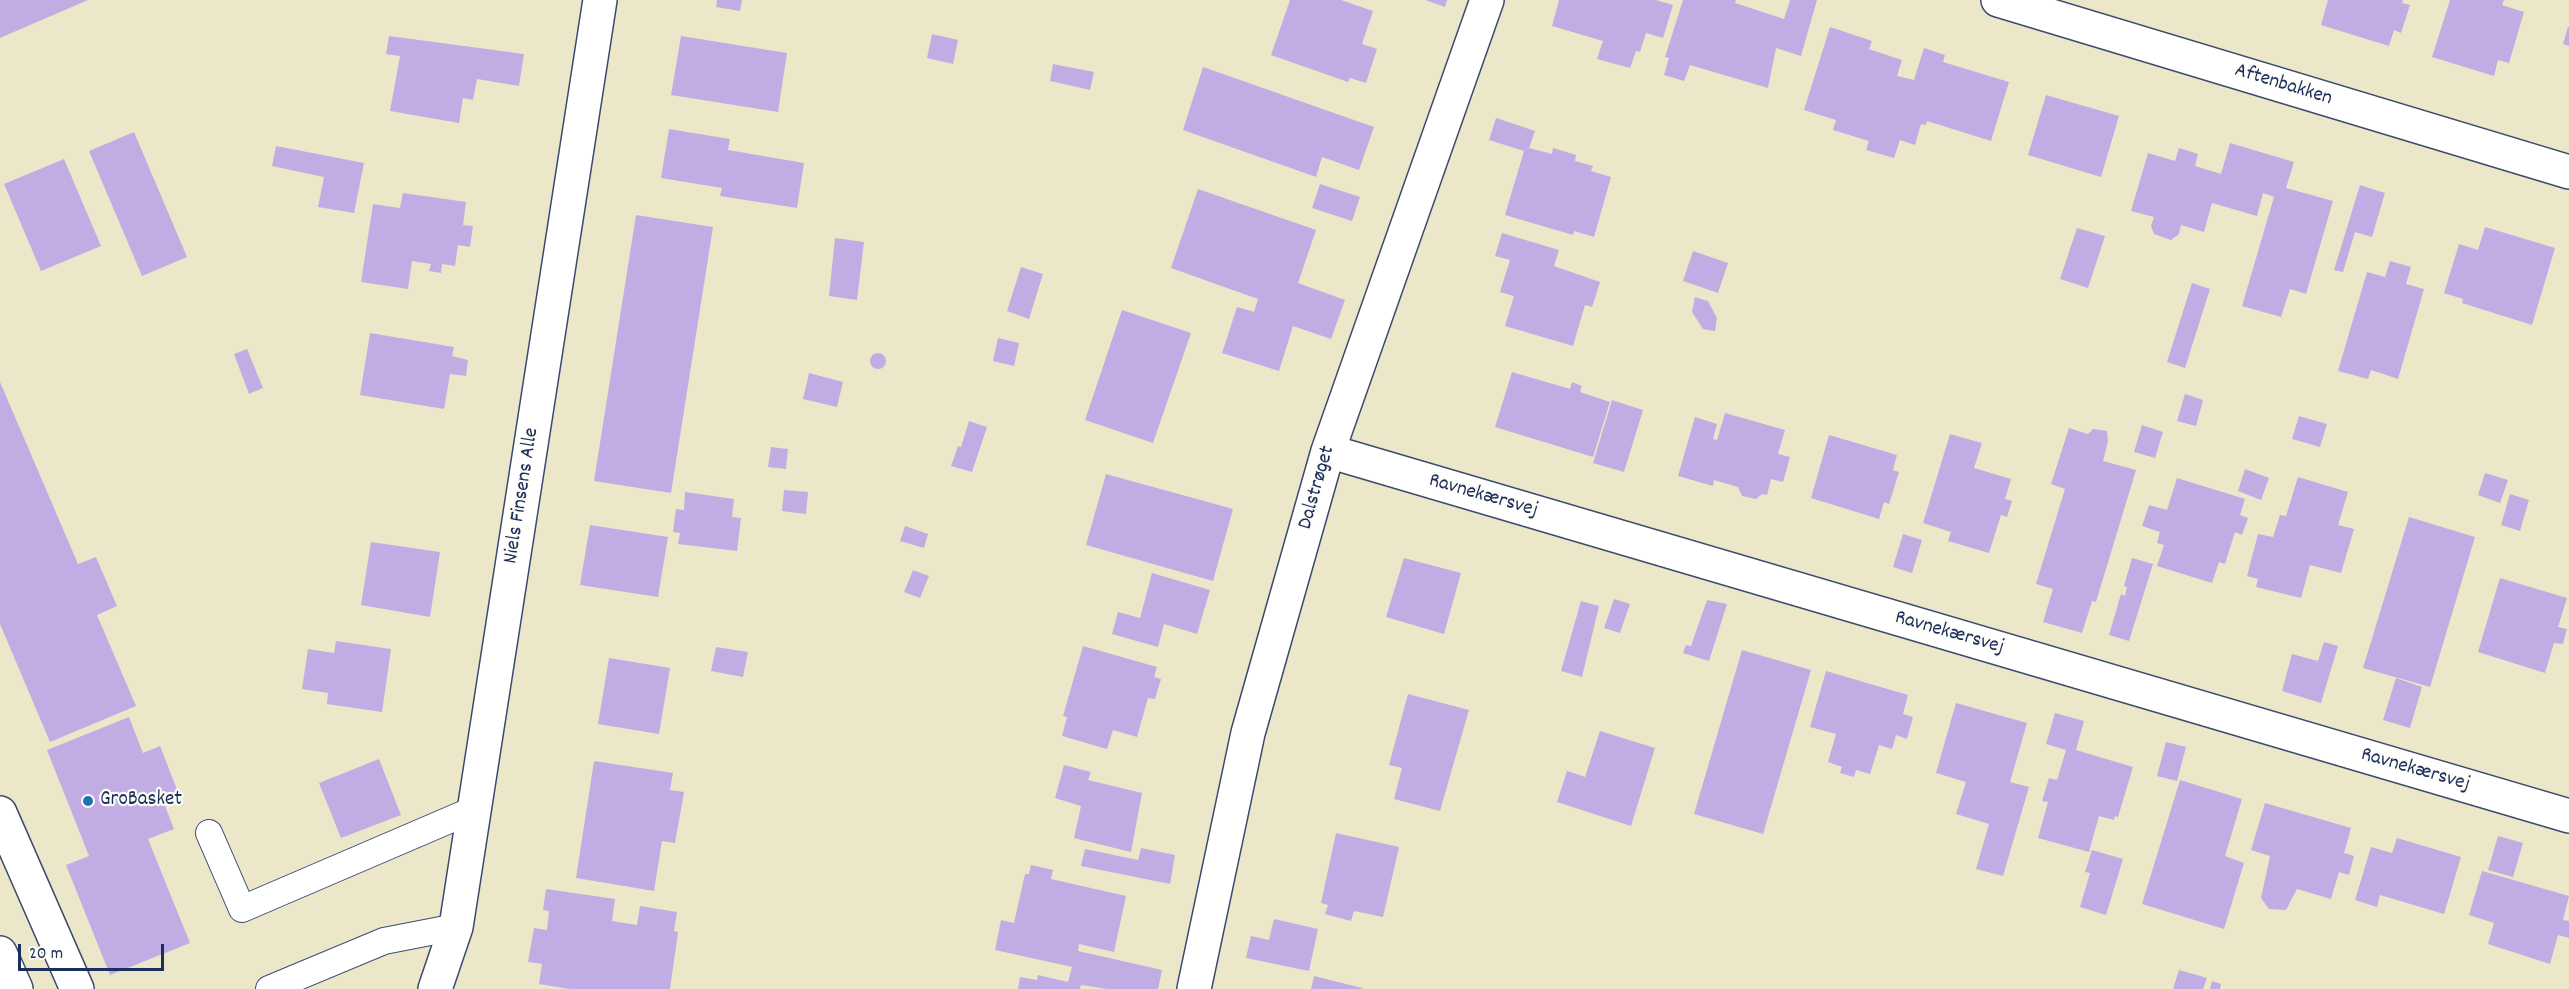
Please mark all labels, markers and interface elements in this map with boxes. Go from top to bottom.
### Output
street label: Aftenbakken [2231,59,2335,113]
street label: Niels Finsens Alle [500,426,546,566]
street label: Dalstrøget [1294,443,1342,533]
street label: Ravnekærsvej [1426,469,1540,525]
street label: Ravnekærsvej [1892,606,2006,662]
street label: Ravnekærsvej [2358,743,2472,799]
place label: GroBasket [100,788,182,814]
marker: GroBasket [81,794,95,808]
scale bar [21,932,166,970]
text: 20 m [29,942,63,967]

